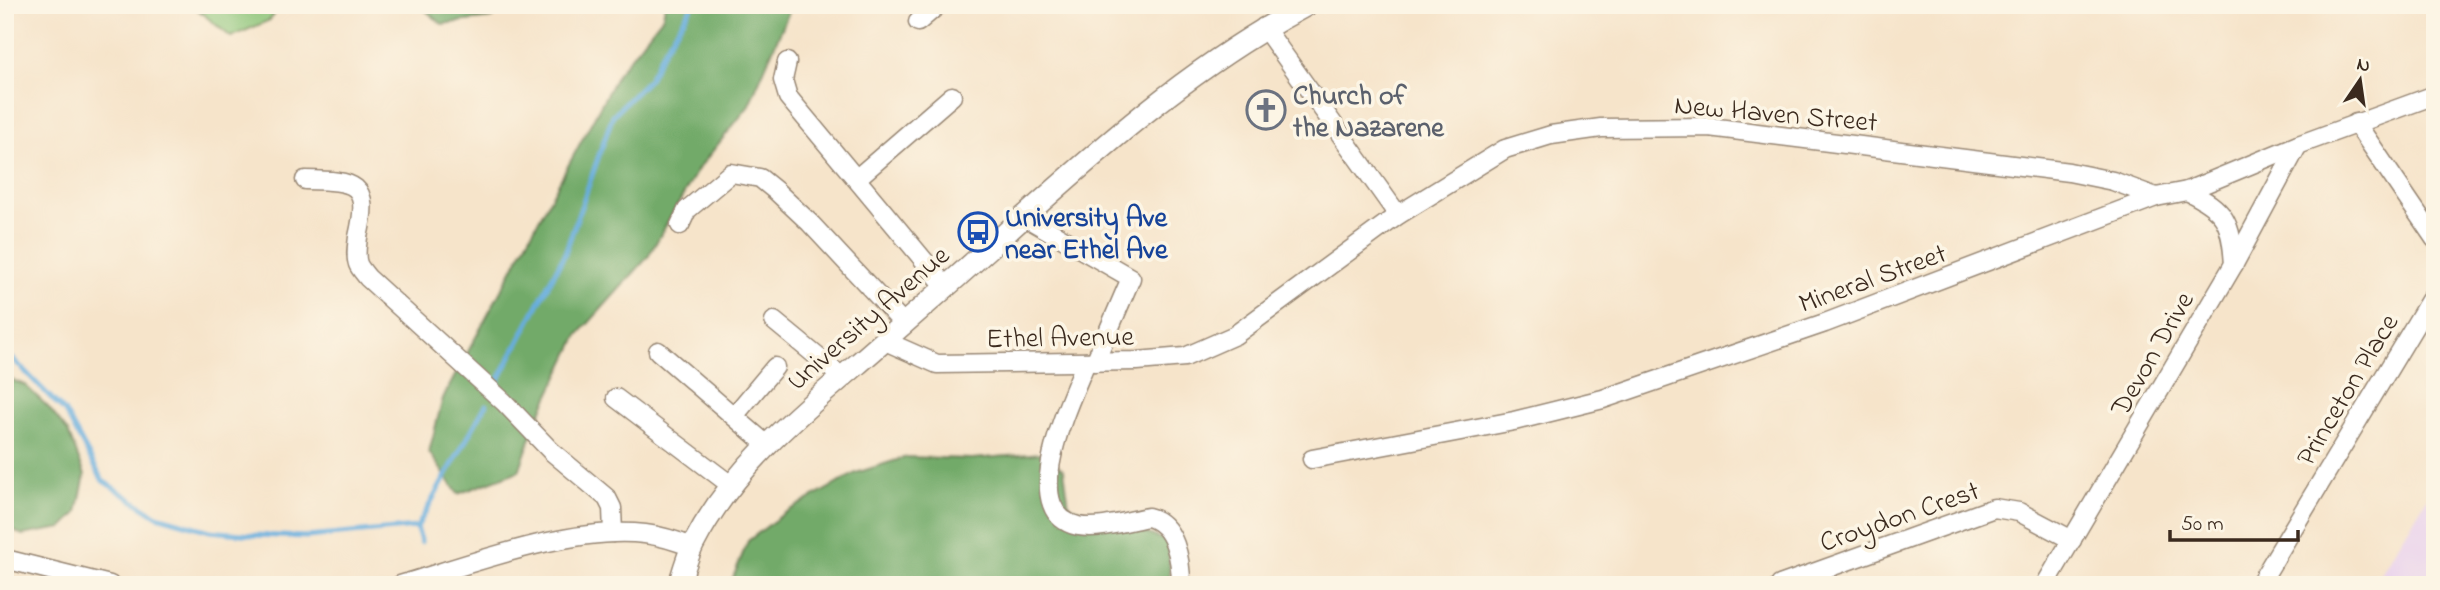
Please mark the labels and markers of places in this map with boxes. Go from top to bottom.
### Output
place label: Church of the Nazarene [1292,77,1445,150]
church icon: Church of the Nazarene [1245,89,1287,131]
place label: University Ave near Ethel Ave [1005,199,1169,272]
bus stop icon: University Ave near Ethel Ave [957,211,999,253]

